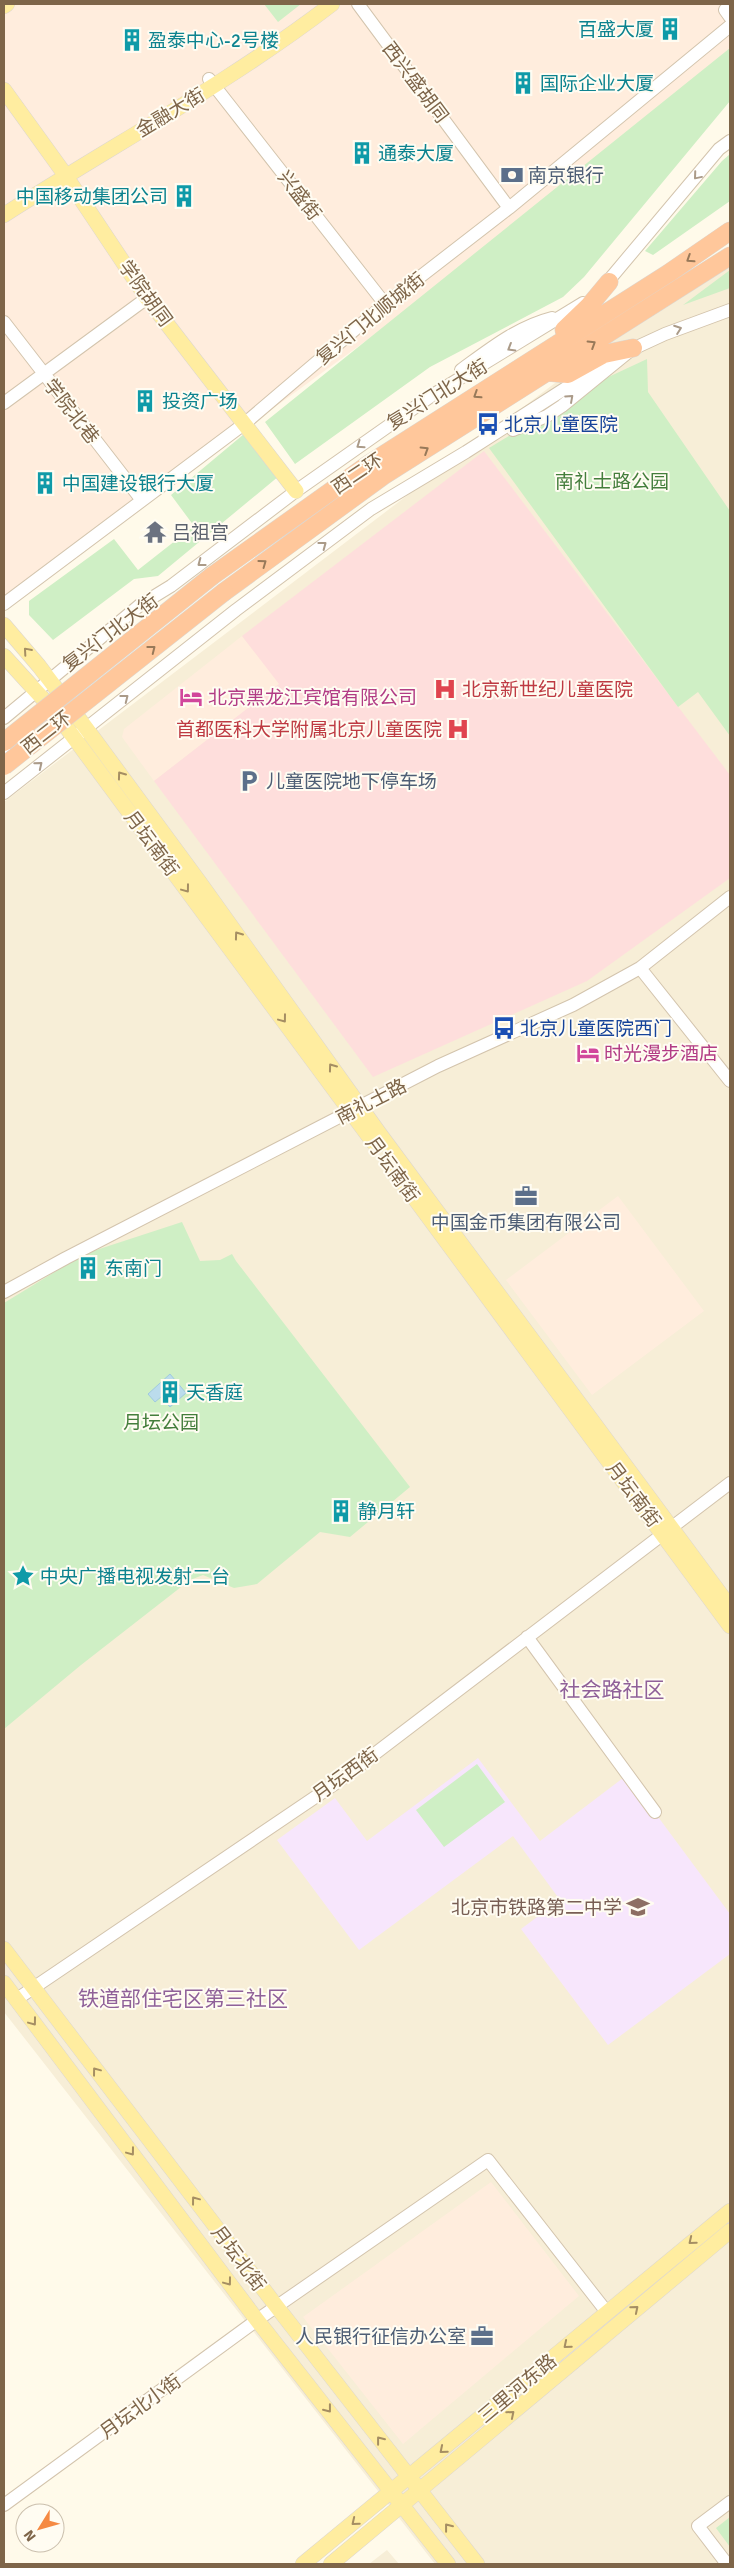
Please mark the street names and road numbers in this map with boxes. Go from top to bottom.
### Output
street label: 西兴盛胡同 [377,37,453,128]
street label: 金融大街 [132,83,209,143]
street label: 兴盛街 [272,166,326,225]
street label: 学院胡同 [113,256,177,331]
street label: 复兴门北顺城街 [311,268,430,370]
street label: 复兴门北大街 [383,354,492,435]
street label: 学院北巷 [38,374,104,449]
street label: 西二环 [327,448,388,500]
street label: 复兴门北大街 [58,589,163,677]
street label: 西二环 [17,706,76,760]
street label: 月坛南街 [119,806,184,881]
street label: 南礼士路 [332,1074,411,1130]
street label: 月坛南街 [360,1132,424,1207]
street label: 月坛南街 [601,1457,666,1532]
street label: 月坛西街 [308,1743,383,1807]
street label: 月坛北街 [206,2221,271,2296]
street label: 三里河东路 [474,2349,562,2428]
street label: 月坛北小街 [95,2369,186,2444]

